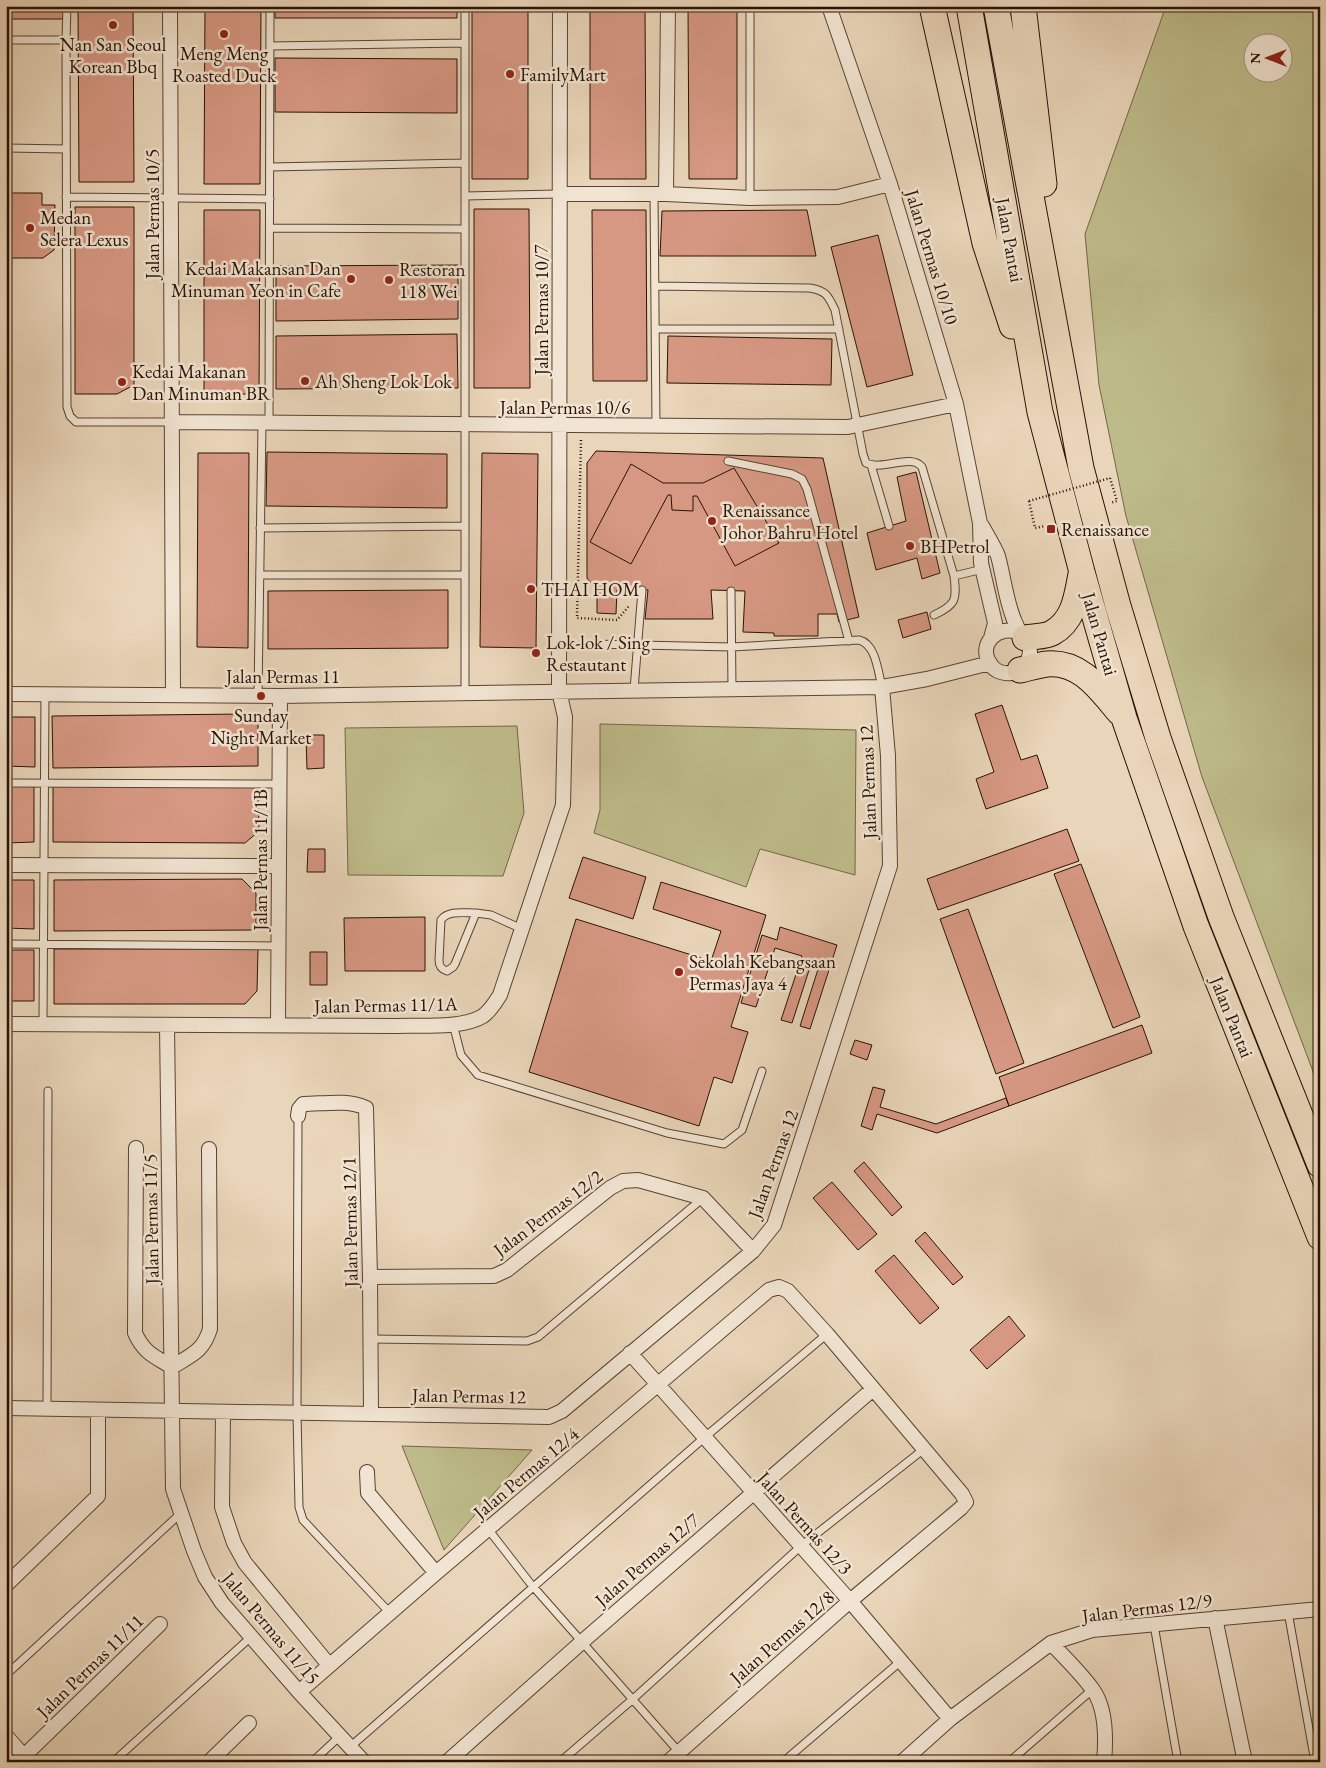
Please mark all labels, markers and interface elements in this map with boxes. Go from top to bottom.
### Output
marker: Nan San Seoul Korean Bbq [107,19,119,31]
marker: Meng Meng Roasted Duck [218,28,230,40]
place label: Nan San Seoul Korean Bbq [60,32,167,79]
north arrow [1244,32,1294,82]
place label: Meng Meng Roasted Duck [172,41,277,88]
text: N [1246,52,1264,64]
place label: FamilyMart [520,62,606,87]
marker: FamilyMart [504,68,516,80]
street label: Jalan Permas 10/5 [140,149,165,281]
street label: Jalan Permas 10/10 [899,185,964,327]
street label: Jalan Pantai [990,194,1030,285]
place label: Medan Selera Lexus [40,205,128,252]
marker: Medan Selera Lexus [24,222,36,234]
street label: Jalan Permas 10/7 [529,244,554,377]
place label: Kedai Makansan Dan Minuman Yeon in Cafe [171,256,341,303]
place label: Restoran 118 Wei [399,257,465,304]
marker: Kedai Makansan Dan Minuman Yeon in Cafe [345,273,357,285]
marker: Restoran 118 Wei [383,274,395,286]
place label: Kedai Makanan Dan Minuman BR [132,359,271,406]
place label: Ah Sheng Lok Lok [314,369,453,394]
marker: Ah Sheng Lok Lok [299,375,311,387]
marker: Kedai Makanan Dan Minuman BR [116,376,128,388]
street label: Jalan Permas 10/6 [498,395,630,420]
place label: Renaissance Johor Bahru Hotel [720,498,859,545]
marker: Renaissance Johor Bahru Hotel [706,515,718,527]
place label: Renaissance [1061,517,1149,542]
marker: Renaissance [1045,523,1057,535]
place label: BHPetrol [920,534,990,559]
marker: BHPetrol [904,540,916,552]
place label: THAI HOM [541,577,640,602]
marker: THAI HOM [525,583,537,595]
street label: Jalan Pantai [1076,588,1124,679]
place label: Lok-lok / Sing Restautant [546,630,651,677]
marker: Lok-lok / Sing Restautant [530,647,542,659]
street label: Jalan Permas 11 [224,664,340,689]
marker: Sunday Night Market [255,690,267,702]
place label: Sunday Night Market [211,703,311,750]
street label: Jalan Permas 12 [854,725,883,841]
street label: Jalan Permas 11/1B [248,789,273,933]
place label: Sekolah Kebangsaan Permas Jaya 4 [689,949,836,996]
marker: Sekolah Kebangsaan Permas Jaya 4 [673,966,685,978]
street label: Jalan Pantai [1204,971,1260,1062]
street label: Jalan Permas 11/1A [312,991,459,1019]
street label: Jalan Permas 12 [741,1106,804,1224]
street label: Jalan Permas 11/5 [137,1154,165,1286]
street label: Jalan Permas 12/1 [336,1157,364,1289]
street label: Jalan Permas 12/2 [487,1164,608,1263]
street label: Jalan Permas 12 [410,1382,526,1409]
street label: Jalan Permas 12/4 [466,1421,585,1526]
street label: Jalan Permas 12/3 [751,1465,858,1580]
street label: Jalan Permas 12/7 [588,1507,705,1614]
street label: Jalan Permas 11/15 [215,1565,325,1690]
street label: Jalan Permas 12/8 [723,1585,839,1691]
street label: Jalan Permas 12/9 [1079,1588,1213,1629]
street label: Jalan Permas 11/11 [30,1608,149,1725]

